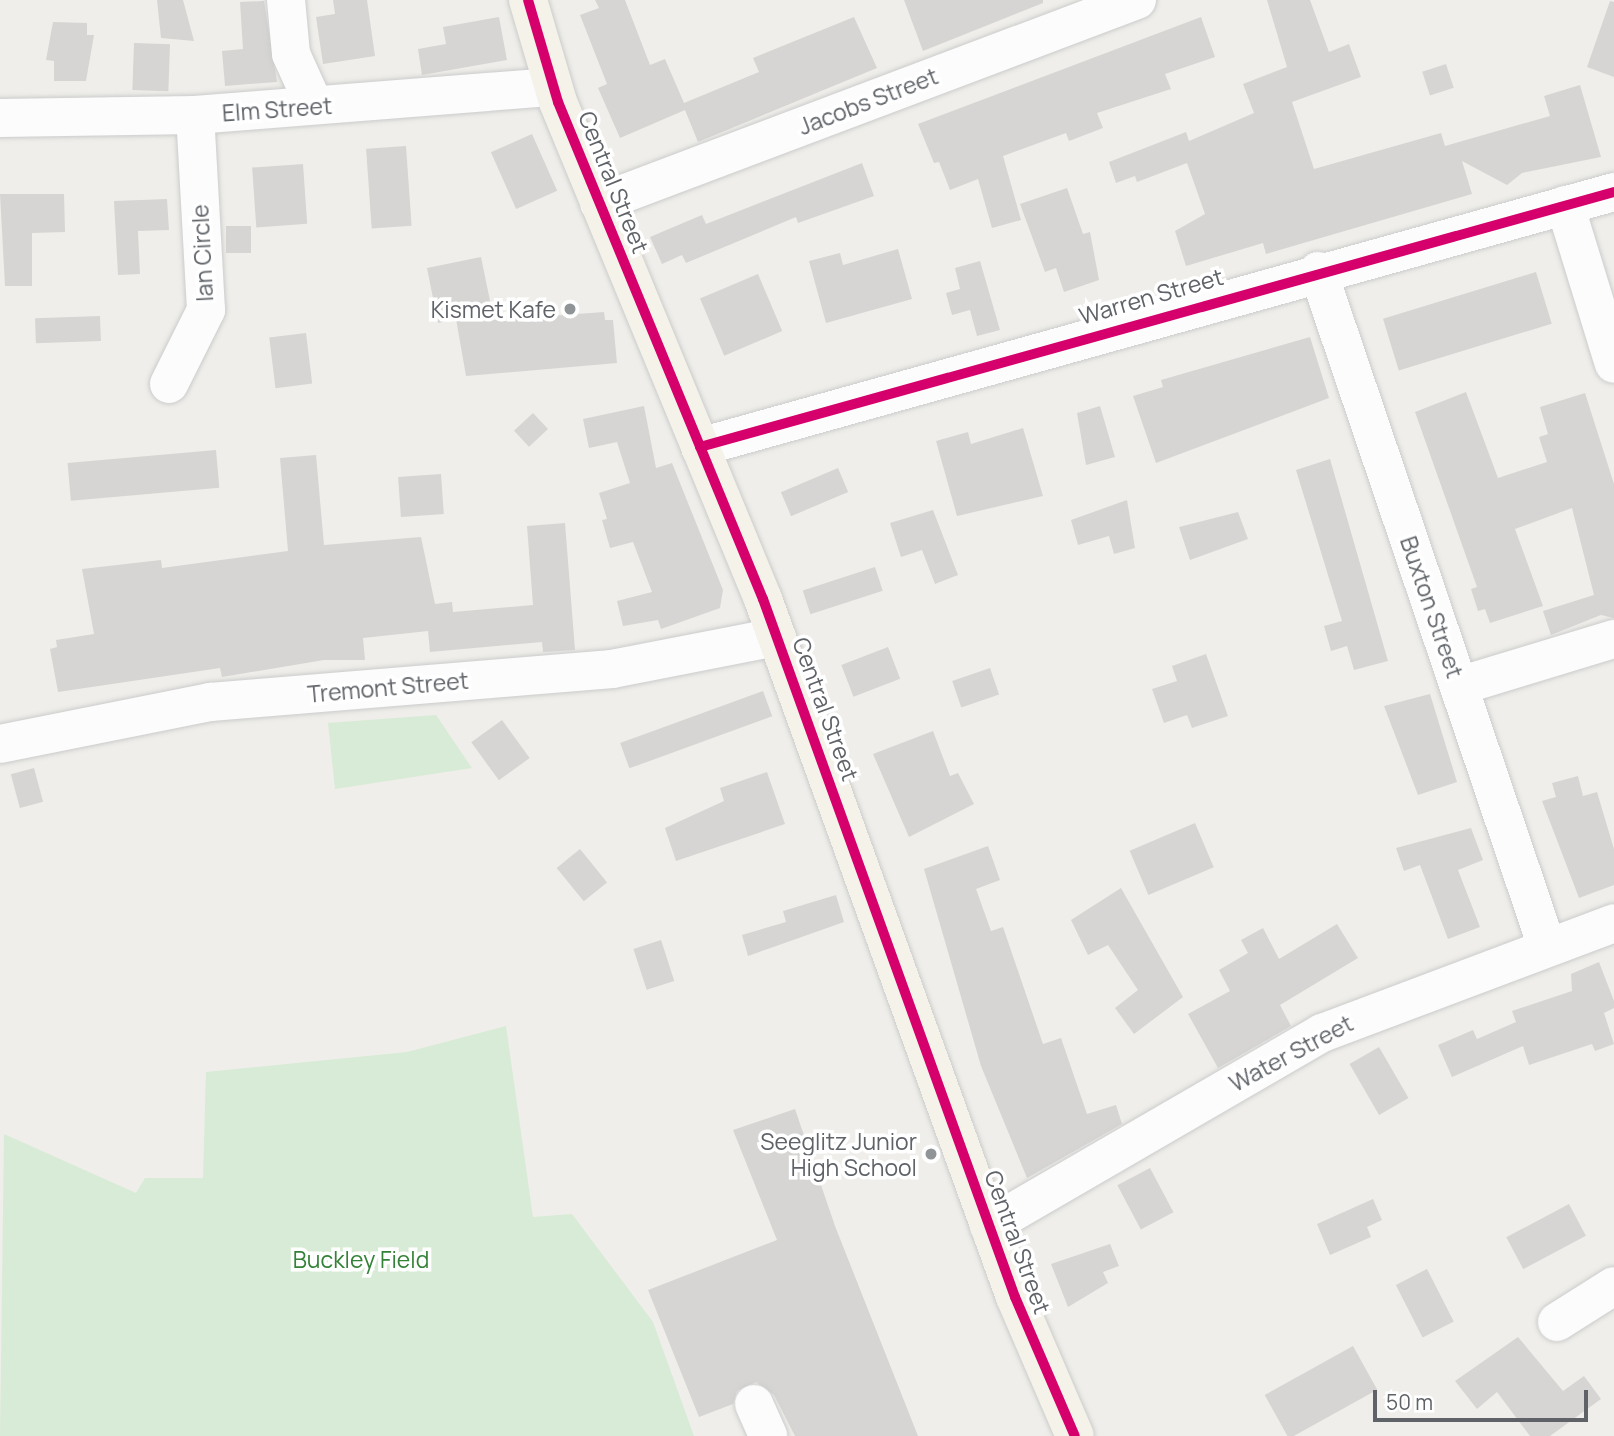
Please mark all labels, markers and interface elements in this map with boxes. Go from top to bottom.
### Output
street label: Jacobs Street [794,62,942,140]
street label: Elm Street [221,91,333,127]
street label: Central Street [573,107,655,257]
street label: Ian Circle [186,204,218,302]
street label: Warren Street [1076,262,1226,330]
place label: Kismet Kafe [431,295,556,323]
marker: Kismet Kafe [562,301,578,317]
street label: Buxton Street [1395,533,1469,681]
street label: Central Street [787,634,865,784]
street label: Tremont Street [306,666,470,708]
street label: Water Street [1225,1009,1357,1097]
place label: Seeglitz Junior High School [760,1127,917,1181]
marker: Seeglitz Junior High School [923,1146,939,1162]
street label: Central Street [979,1167,1057,1317]
park label: Buckley Field [293,1245,429,1273]
scale bar [1376,1376,1591,1420]
text: 50 m [1386,1388,1433,1416]

